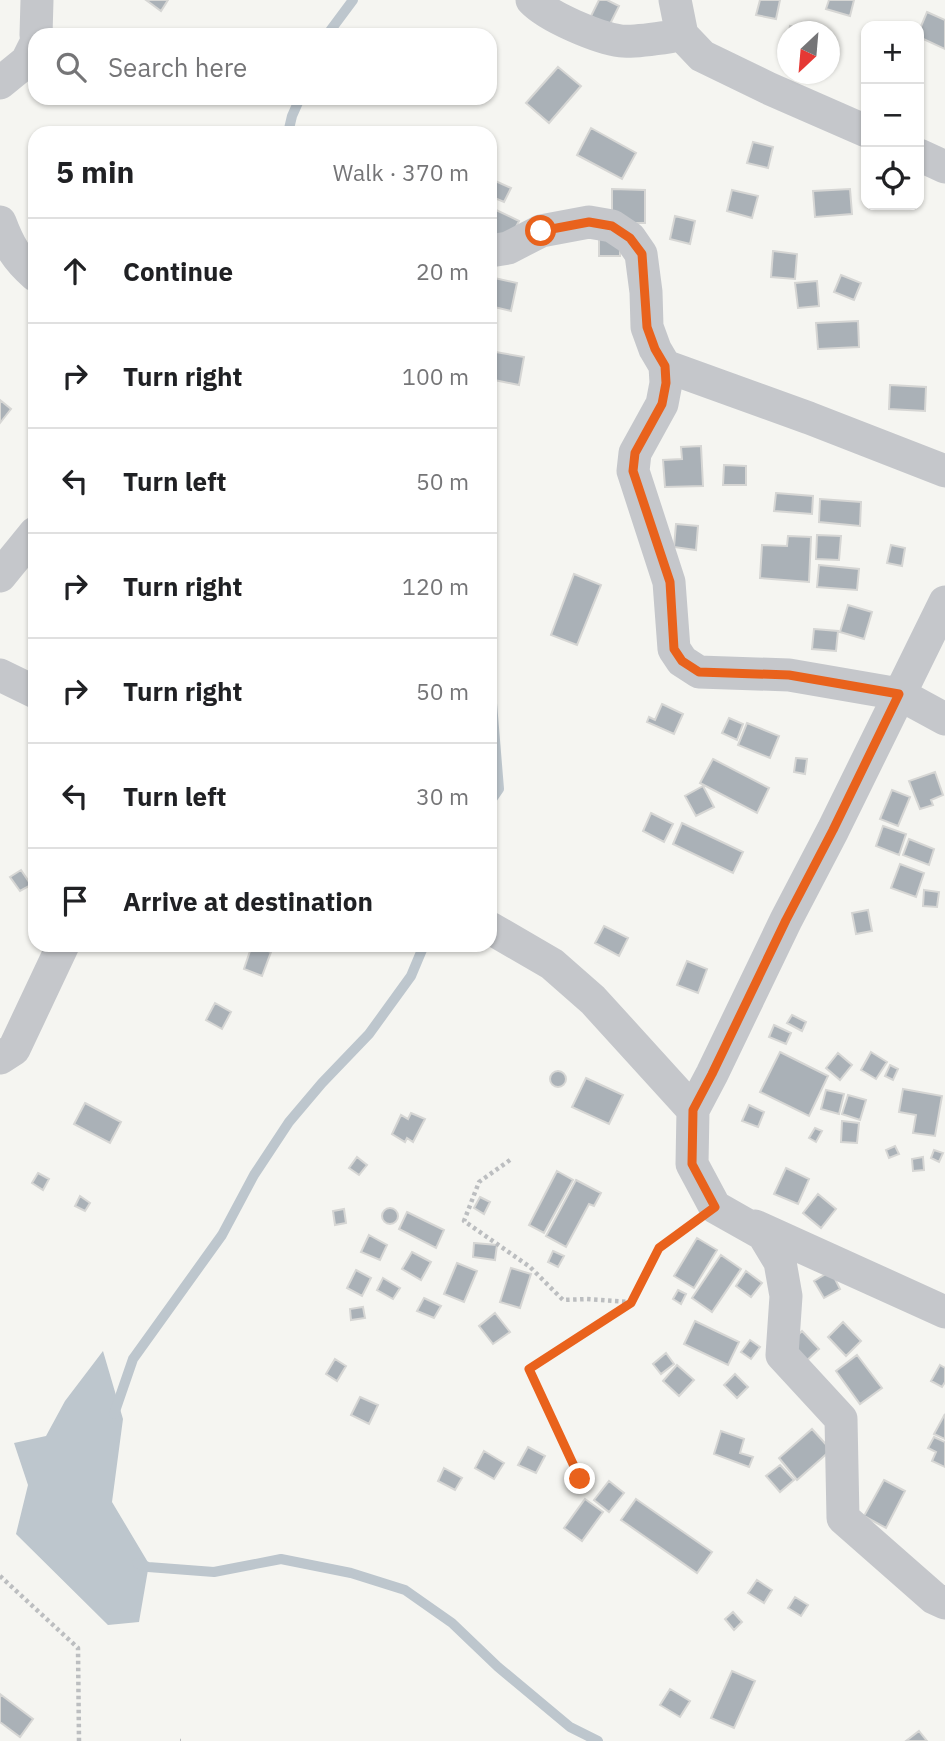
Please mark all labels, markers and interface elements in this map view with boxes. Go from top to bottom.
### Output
north arrow [777,21,840,84]
map controls [861,21,924,210]
button: + [861,21,924,84]
search box [28,28,497,105]
icon: search [52,48,90,86]
text: Search here [108,50,247,84]
button: − [861,84,924,147]
button: locate [861,147,924,210]
text: 5 min [56,152,134,191]
text: Walk · 370 m [333,157,469,187]
route start [525,215,556,246]
icon: ahead [56,252,94,290]
text: Continue [123,254,233,288]
text: 20 m [416,256,469,286]
icon: right [56,357,94,395]
text: Turn right [123,359,242,393]
text: 100 m [402,361,469,391]
icon: left [56,462,94,500]
text: Turn left [123,464,226,498]
text: 50 m [416,466,469,496]
icon: right [56,567,94,605]
text: Turn right [123,569,242,603]
text: 120 m [402,571,469,601]
icon: right [56,672,94,710]
text: Turn right [123,674,242,708]
text: 50 m [416,676,469,706]
icon: left [56,777,94,815]
text: Turn left [123,779,226,813]
text: 30 m [416,781,469,811]
icon: arrive [56,882,94,920]
text: Arrive at destination [123,884,373,918]
route end [564,1463,595,1494]

